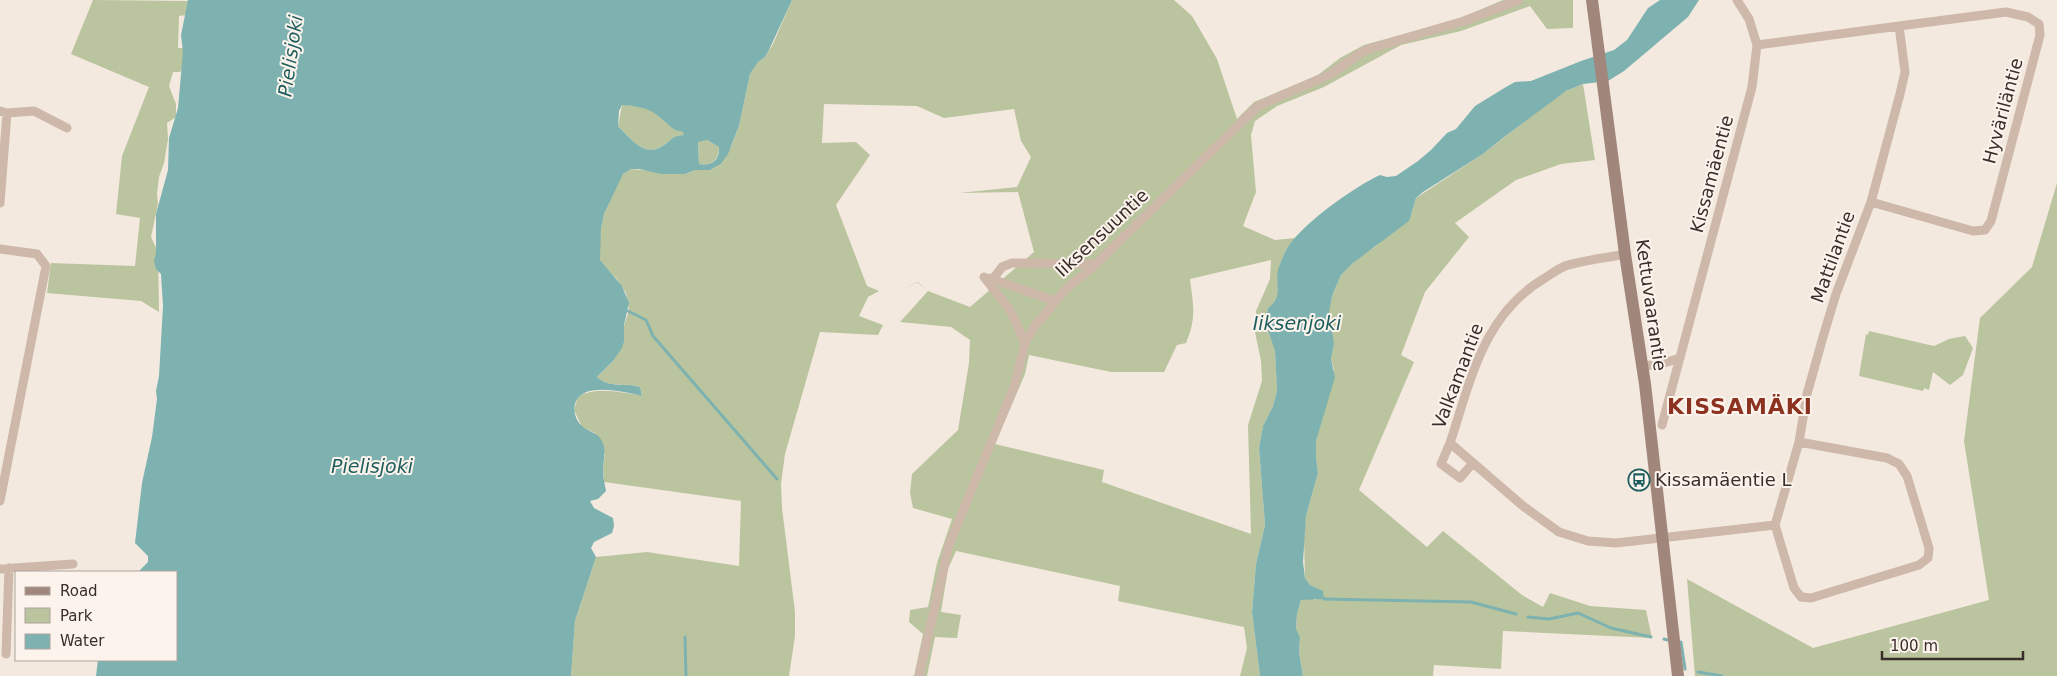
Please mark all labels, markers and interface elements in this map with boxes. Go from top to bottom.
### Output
water label: Pielisjoki [273,13,307,98]
street label: Hyväriläntie [1978,56,2027,166]
street label: Kissamäentie [1686,113,1737,235]
street label: Iiksensuuntie [1051,184,1152,281]
street label: Mattilantie [1806,208,1859,306]
street label: Kettuvaarantie [1632,238,1671,372]
water label: Iiksenjoki [1253,312,1342,334]
street label: Valkamantie [1428,320,1487,431]
district label: KISSAMÄKI [1667,394,1813,419]
water label: Pielisjoki [331,455,414,477]
bus stop icon: Kissamäentie L [1627,468,1651,492]
place label: Kissamäentie L [1655,469,1792,490]
legend [15,571,178,661]
text: Road [60,582,98,600]
text: Park [60,607,93,625]
scale bar [1882,628,2023,660]
text: Water [60,632,105,650]
text: 100 m [1890,637,1938,655]

